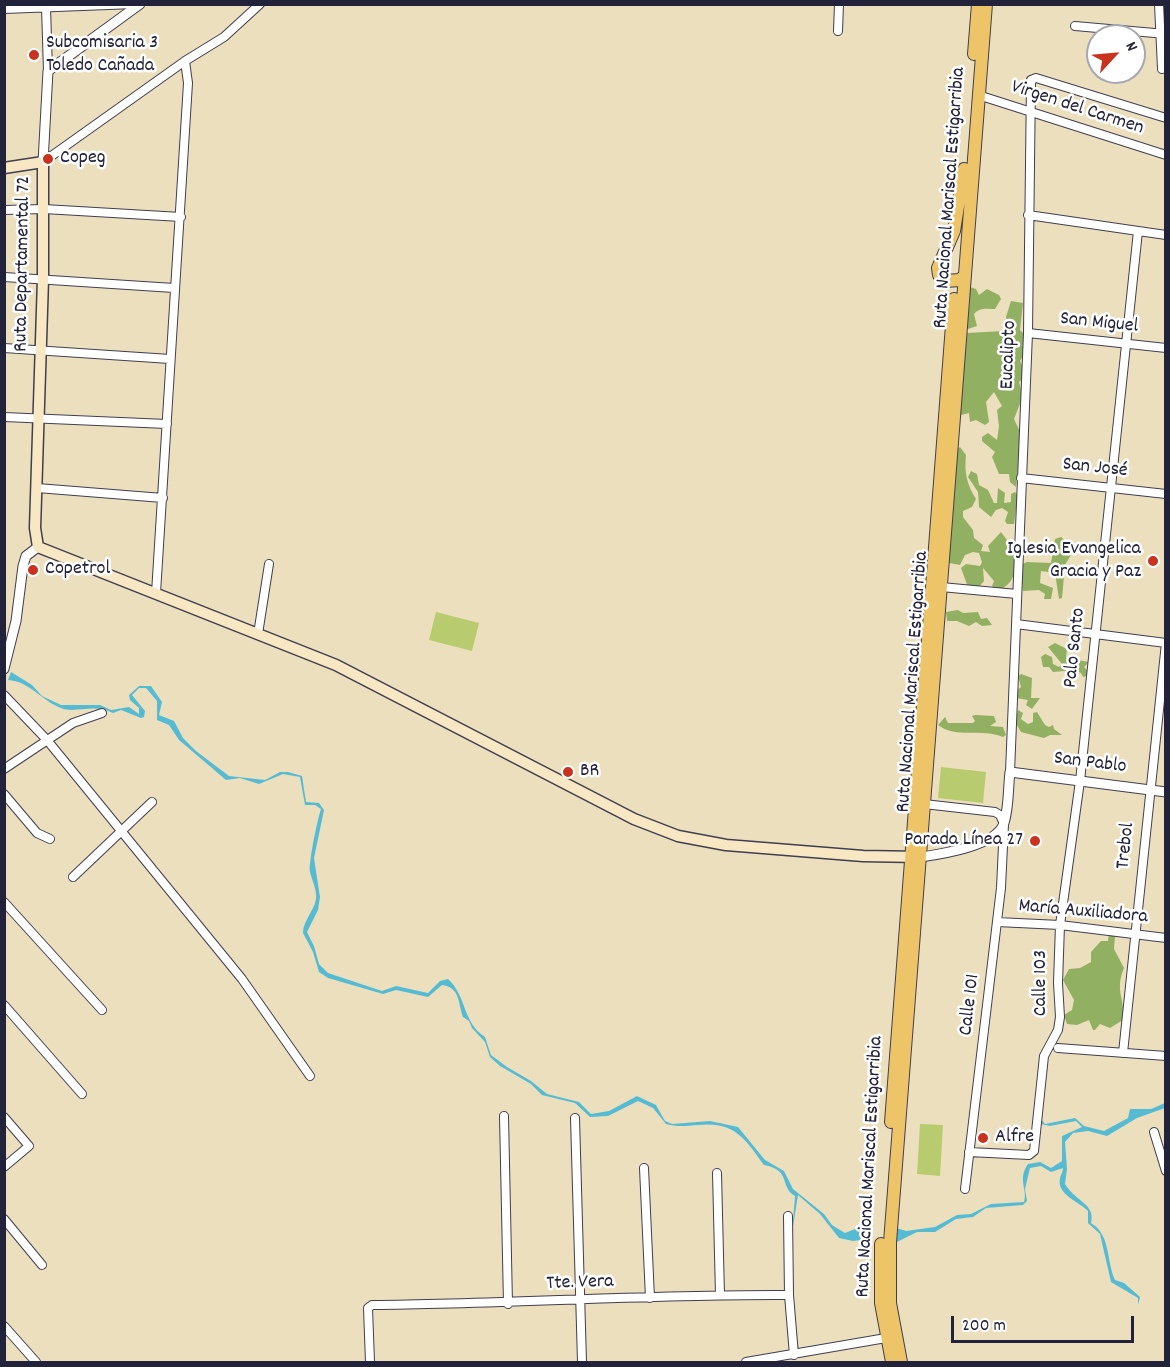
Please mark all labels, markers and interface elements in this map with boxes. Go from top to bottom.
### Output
north arrow [1086,24,1146,84]
place label: Subcomisaria 3 Toledo Cañada [46,32,158,79]
text: N [1119,38,1143,55]
marker: Subcomisaria 3 Toledo Cañada [27,48,41,62]
street label: Ruta Nacional Mariscal Estigarribia [930,67,972,329]
street label: Virgen del Carmen [1008,76,1146,142]
place label: Copeg [60,147,106,171]
marker: Copeg [41,152,55,166]
street label: Ruta Departamental 72 [10,176,38,352]
street label: San Miguel [1059,308,1139,340]
street label: Eucalipto [997,320,1023,390]
street label: San José [1061,454,1129,484]
place label: Iglesia Evangelica Gracia y Paz [1007,538,1141,585]
street label: Ruta Nacional Mariscal Estigarribia [893,551,935,813]
marker: Iglesia Evangelica Gracia y Paz [1146,554,1160,568]
place label: Copetrol [45,558,110,582]
marker: Copetrol [26,563,40,577]
street label: Palo Santo [1060,607,1092,689]
street label: San Pablo [1052,748,1128,780]
place label: BR [580,760,599,784]
marker: BR [561,765,575,779]
street label: Trebol [1113,822,1141,870]
place label: Parada Línea 27 [904,829,1023,853]
marker: Parada Línea 27 [1028,834,1042,848]
street label: María Auxiliadora [1017,895,1149,931]
street label: Calle 103 [1030,950,1054,1016]
street label: Calle 101 [955,973,987,1037]
street label: Ruta Nacional Mariscal Estigarribia [852,1036,890,1298]
place label: Alfre [995,1126,1034,1150]
marker: Alfre [976,1131,990,1145]
street label: Tte. Vera [546,1271,614,1297]
scale bar [954,1304,1137,1342]
text: 200 m [962,1314,1006,1339]

